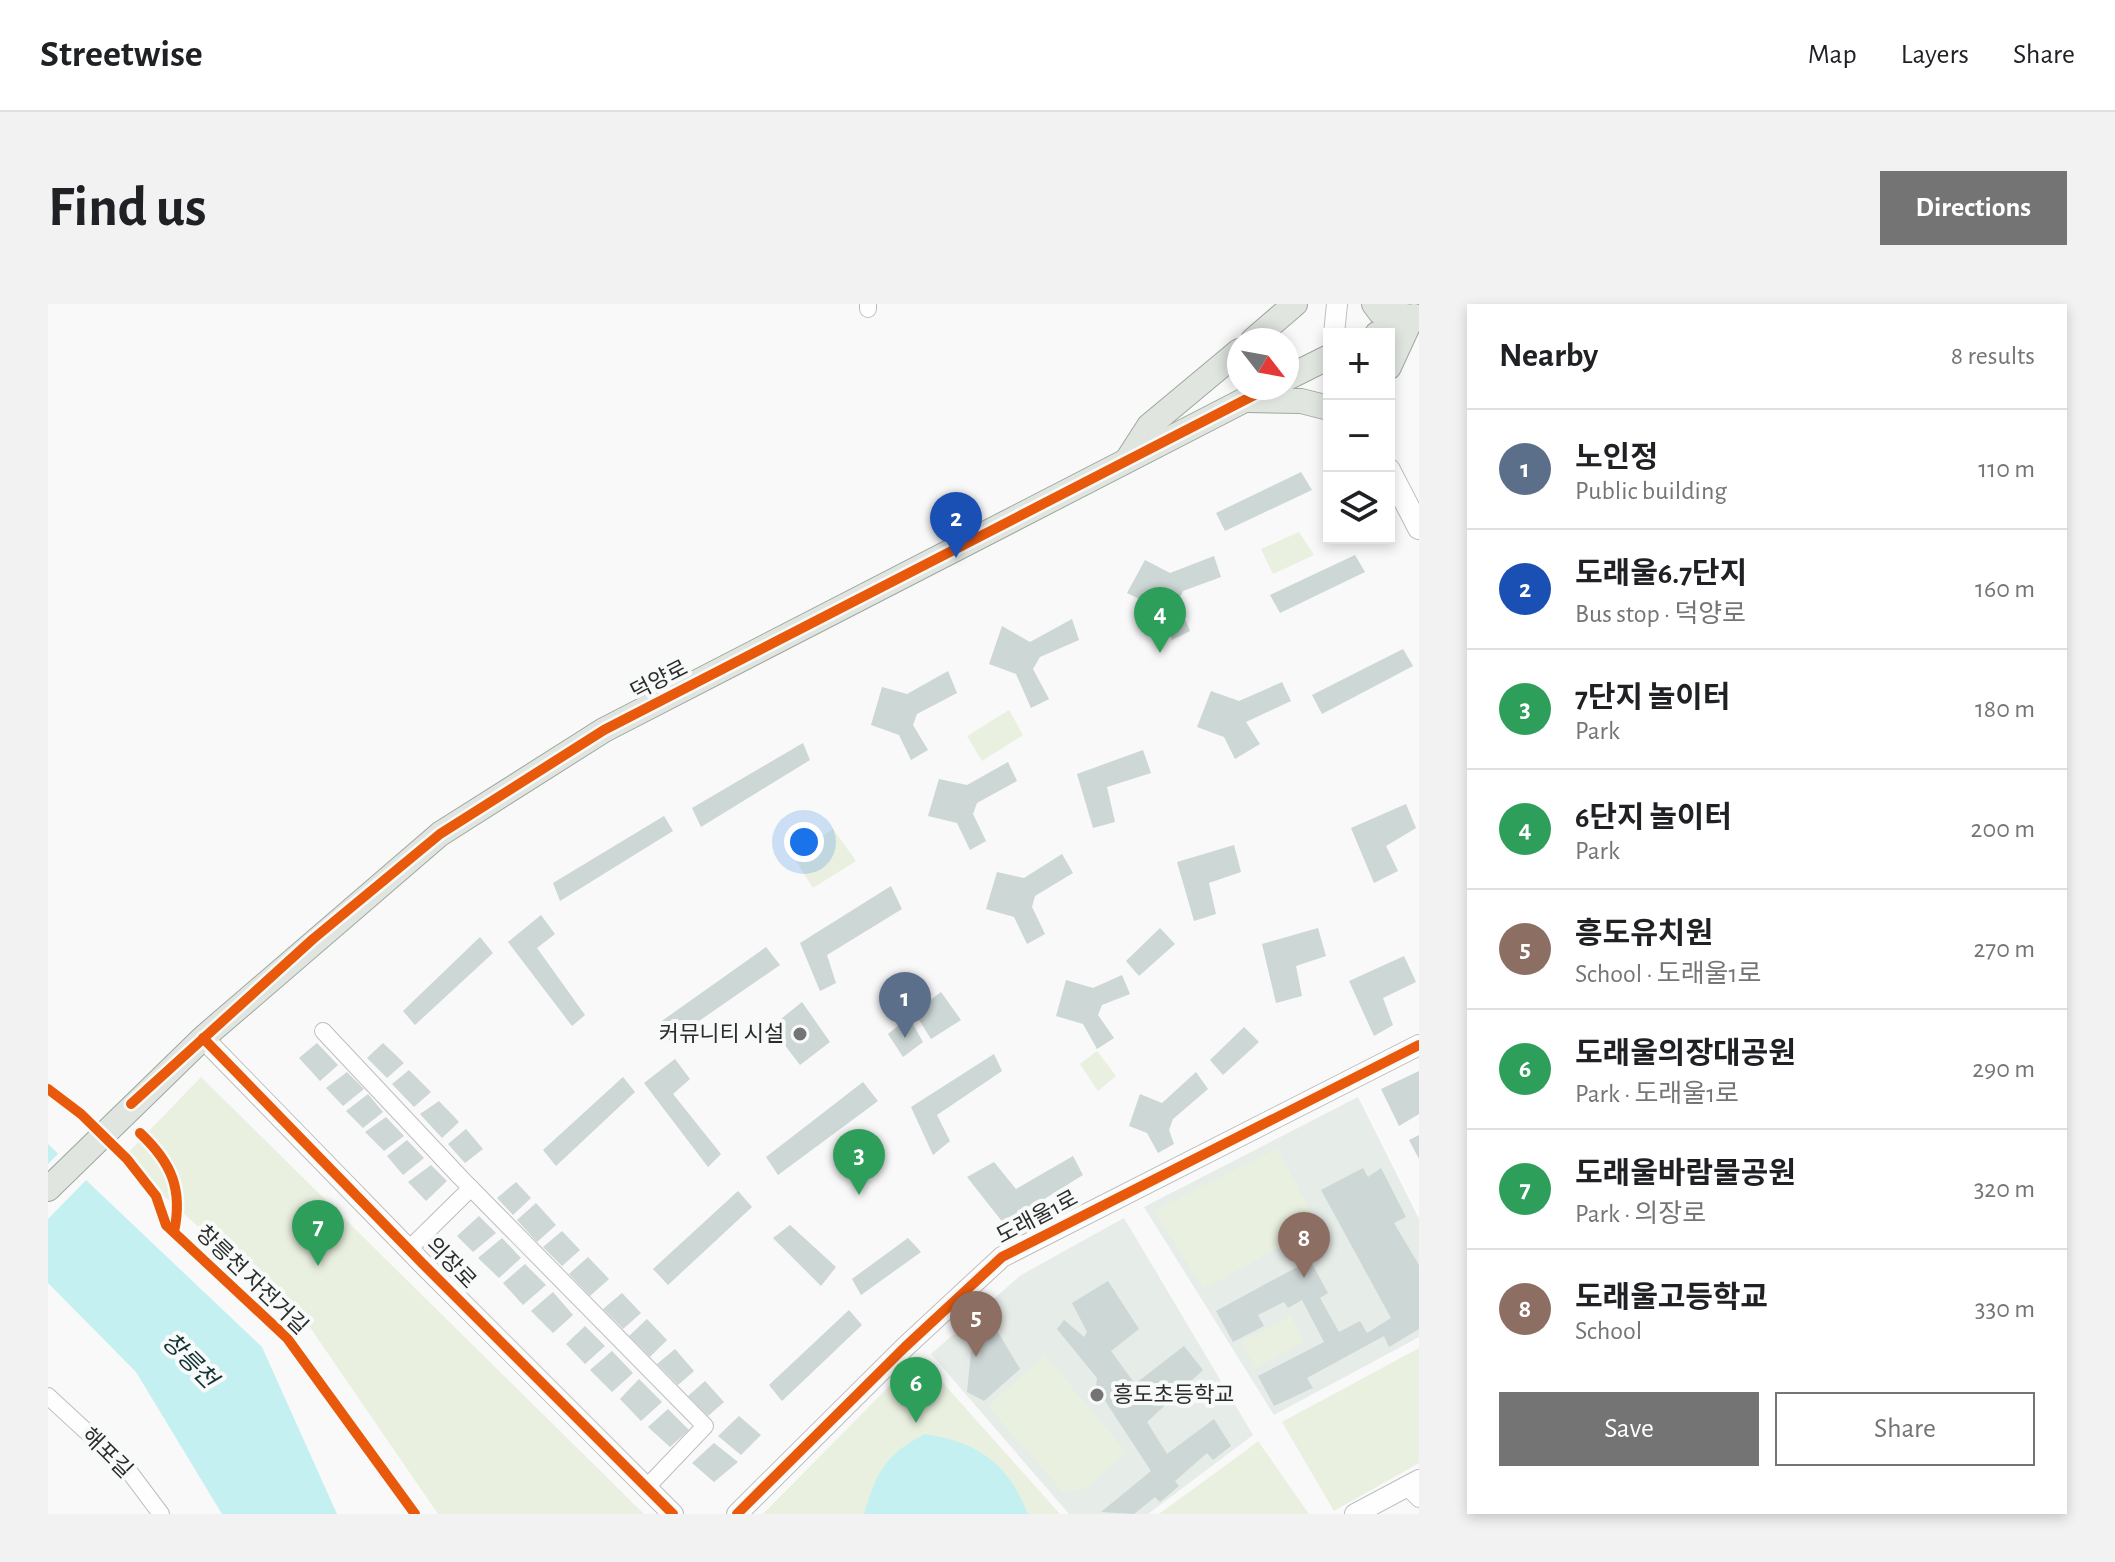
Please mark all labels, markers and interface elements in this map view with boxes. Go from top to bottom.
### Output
text: Streetwise [40,36,203,74]
text: Map [1808,41,1857,69]
text: Layers [1901,41,1969,69]
text: Share [2013,41,2075,69]
button: Directions [1880,171,2067,245]
text: Find us [48,180,206,236]
north arrow [1227,328,1299,400]
map controls [1323,328,1395,544]
button: + [1323,328,1395,400]
text: Nearby [1499,339,1598,373]
text: 8 results [1951,343,2035,369]
button: − [1323,400,1395,472]
text: 노인정 [1575,443,1658,473]
text: 1 [1520,456,1530,482]
text: 110 m [1978,456,2035,482]
button: layers [1323,472,1395,544]
text: Public building [1575,478,1727,504]
pin: 2 [930,492,982,558]
text: 도래울6.7단지 [1575,559,1747,589]
text: 2 [1519,576,1531,602]
text: 160 m [1975,576,2035,602]
pin: 4 [1134,587,1186,653]
text: Bus stop · 덕양로 [1575,601,1746,627]
street label: 덕양로 [626,656,691,704]
text: 7단지 놀이터 [1575,683,1731,713]
text: 3 [1519,696,1531,722]
text: 180 m [1975,696,2035,722]
text: Park [1575,718,1620,744]
text: 6단지 놀이터 [1575,803,1732,833]
text: 4 [1518,816,1532,842]
text: 200 m [1971,816,2035,842]
your location [784,822,824,862]
text: Park [1575,838,1620,864]
text: 흥도유치원 [1575,919,1713,949]
text: 5 [1519,936,1531,962]
text: 270 m [1974,936,2035,962]
text: School · 도래울1로 [1575,961,1761,987]
pin: 1 [879,972,931,1038]
place label: 커뮤니티 시설 [659,1022,784,1045]
marker: 커뮤니티 시설 [791,1025,809,1043]
text: 도래울의장대공원 [1575,1039,1796,1069]
text: 6 [1519,1056,1531,1082]
text: 290 m [1972,1056,2035,1082]
text: Park · 도래울1로 [1575,1081,1739,1107]
pin: 3 [833,1129,885,1195]
text: 도래울바람물공원 [1575,1159,1796,1189]
text: 7 [1519,1176,1531,1202]
text: 320 m [1974,1176,2035,1202]
street label: 도래울1로 [992,1186,1081,1247]
pin: 7 [292,1200,344,1266]
text: Park · 의장로 [1575,1201,1706,1227]
pin: 8 [1278,1212,1330,1278]
street label: 창릉천 자전거길 [192,1221,313,1338]
street label: 의장로 [422,1233,481,1292]
text: 도래울고등학교 [1575,1283,1768,1313]
pin: 5 [950,1291,1002,1357]
text: 8 [1519,1296,1531,1322]
text: 330 m [1975,1296,2035,1322]
text: School [1575,1318,1642,1344]
water label: 창릉천 [157,1328,224,1395]
pin: 6 [890,1357,942,1423]
place label: 흥도초등학교 [1113,1383,1234,1406]
marker: 흥도초등학교 [1088,1386,1106,1404]
button: Save [1499,1392,1759,1466]
button: Share [1775,1392,2035,1466]
street label: 해포길 [78,1423,137,1482]

